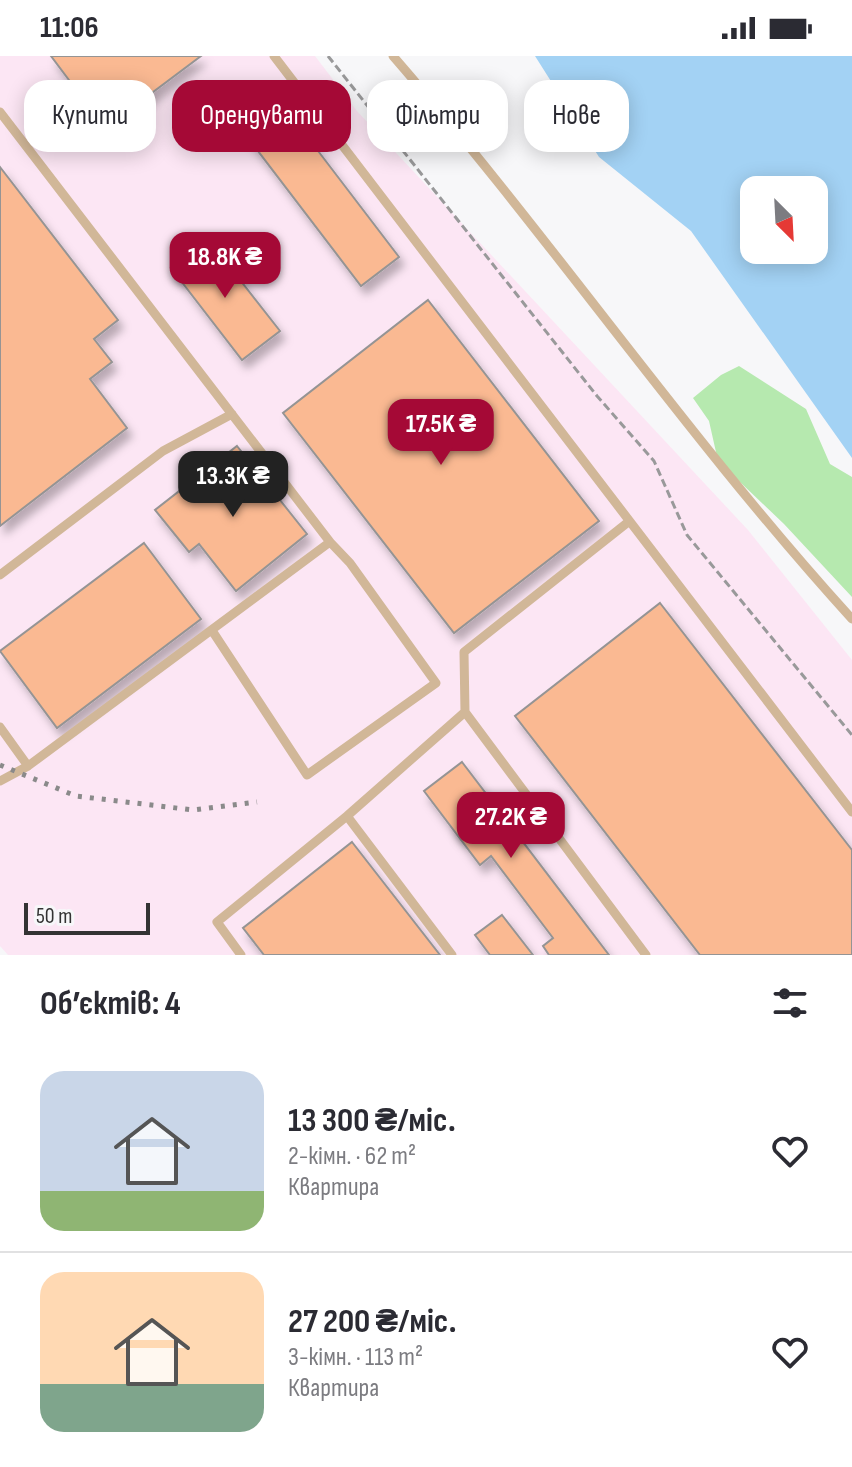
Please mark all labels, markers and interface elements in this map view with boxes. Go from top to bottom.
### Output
text: 11:06 [40,10,99,46]
chip: Купити [24,80,156,152]
chip: Орендувати [172,80,351,152]
chip: Фільтри [367,80,508,152]
chip: Нове [524,80,629,152]
north arrow [740,176,828,264]
map controls [740,176,828,264]
pin: 18.8K ₴ [151,232,299,300]
text: 18.8K ₴ [188,242,262,273]
pin: 17.5K ₴ [367,399,515,467]
text: 17.5K ₴ [406,409,476,440]
pin: 13.3K ₴ [159,451,307,519]
text: 13.3K ₴ [196,461,270,492]
pin: 27.2K ₴ [437,792,585,860]
text: 27.2K ₴ [475,802,547,833]
scale bar [24,899,150,935]
text: 50 m [36,903,72,930]
icon: filters [768,981,812,1025]
text: Об’єктів: 4 [40,983,180,1024]
text: 13 300 ₴/міс. [288,1100,456,1141]
icon: home [104,1103,200,1199]
icon: heart [768,1129,812,1173]
text: 2-кімн. · 62 m² [288,1141,416,1172]
text: Квартира [288,1172,379,1203]
text: 27 200 ₴/міс. [288,1301,457,1342]
icon: home [104,1304,200,1400]
icon: heart [768,1330,812,1374]
text: 3-кімн. · 113 m² [288,1342,423,1373]
text: Квартира [288,1373,379,1404]

